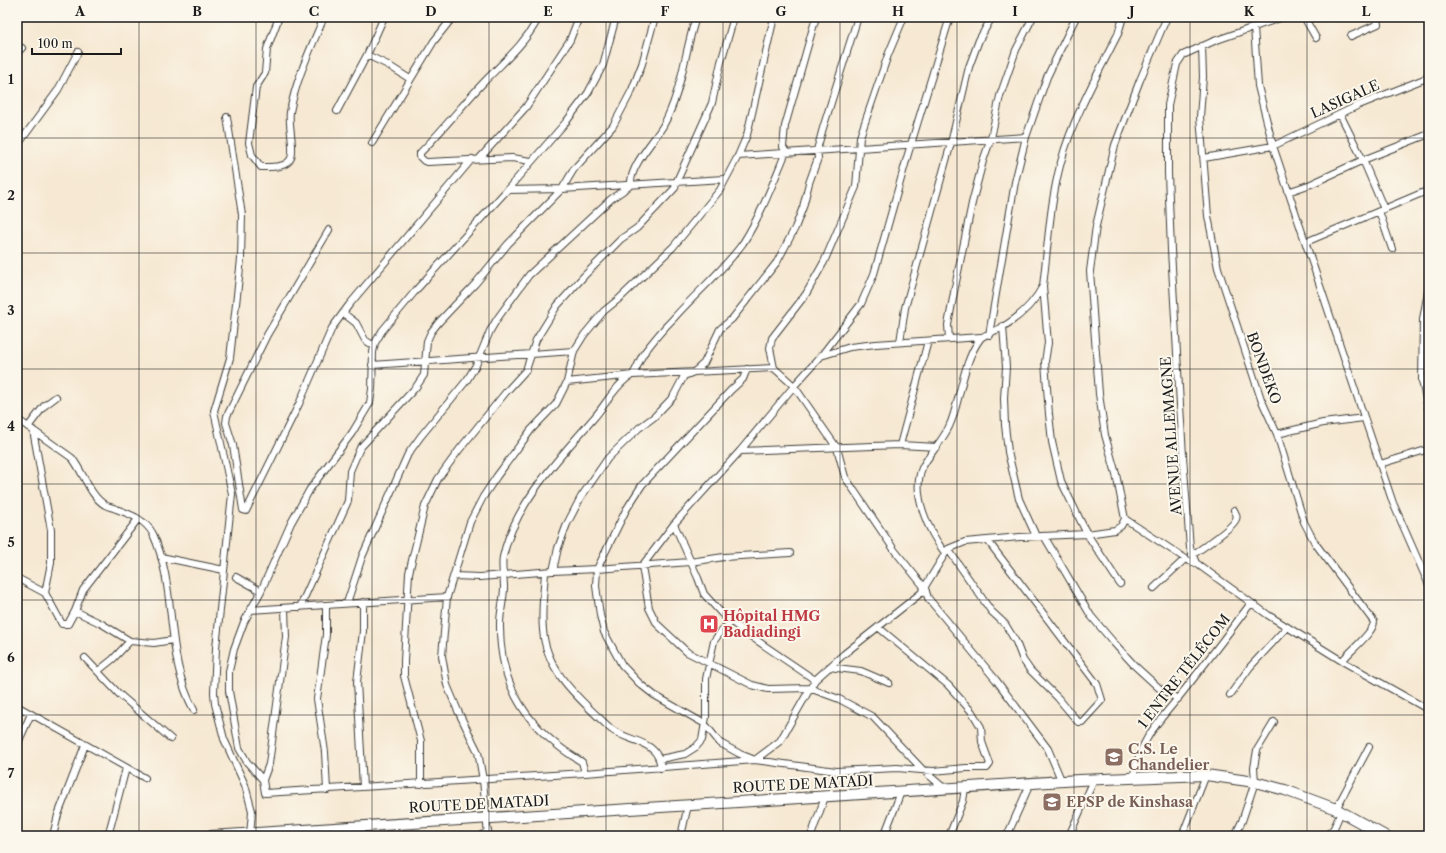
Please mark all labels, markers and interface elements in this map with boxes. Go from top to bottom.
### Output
text: A [74,3,86,19]
text: B [192,3,202,19]
text: C [309,3,319,19]
text: D [425,3,437,19]
text: E [543,3,553,19]
text: F [661,3,670,19]
text: G [775,3,787,19]
text: H [892,3,904,19]
text: I [1012,3,1018,19]
text: J [1127,3,1135,19]
text: K [1244,3,1255,19]
text: L [1362,3,1371,19]
scale bar [32,30,121,56]
text: 100 m [38,36,73,51]
text: 1 [8,71,14,87]
street label: LASIGALE [1308,76,1382,122]
text: 2 [7,187,15,203]
text: 3 [7,302,15,318]
street label: BONDEKO [1243,329,1285,407]
street label: AVENUE ALLEMAGNE [1156,356,1186,517]
text: 4 [7,418,15,434]
text: 5 [7,534,15,550]
place label: Hôpital HMG Badiadingi [723,607,820,641]
street label: 1 ENTRE TÉLÉCOM [1134,610,1234,732]
hospital icon: Hôpital HMG Badiadingi [698,613,720,635]
text: 6 [7,649,15,665]
place label: C.S. Le Chandelier [1128,740,1210,774]
school or university icon: C.S. Le Chandelier [1103,746,1125,768]
text: 7 [8,765,15,781]
street label: ROUTE DE MATADI [732,771,874,797]
street label: ROUTE DE MATADI [408,791,550,817]
school or university icon: EPSP de Kinshasa [1041,791,1063,813]
place label: EPSP de Kinshasa [1066,793,1194,811]

